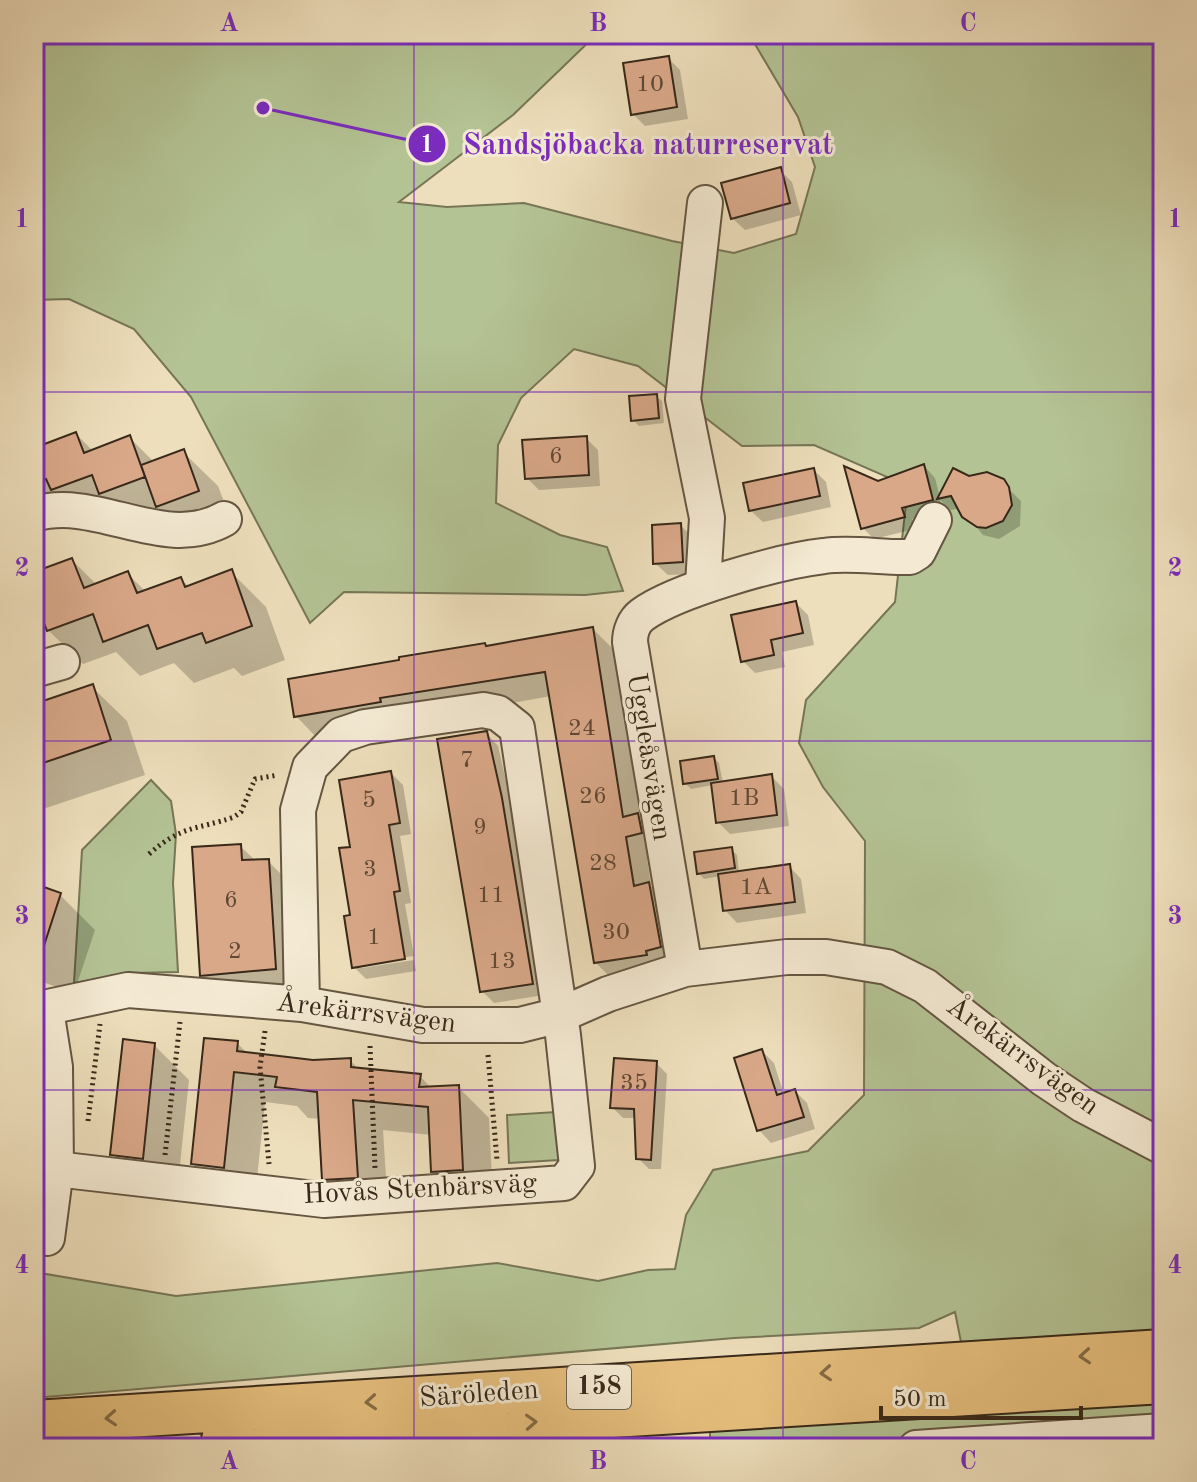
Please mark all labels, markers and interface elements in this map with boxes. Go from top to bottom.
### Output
text: A [219,11,239,37]
text: B [589,11,607,37]
text: C [959,11,977,37]
house number: 10 [636,73,664,97]
callout: Sandsjöbacka naturreservat [407,117,849,171]
text: Sandsjöbacka naturreservat [463,131,833,161]
text: 1 [420,134,434,158]
text: 1 [14,207,30,233]
text: 1 [1167,207,1183,233]
house number: 6 [549,445,563,469]
text: 2 [14,556,30,582]
text: 2 [1167,556,1183,582]
street label: Uggleåsvägen [621,671,675,843]
house number: 24 [568,717,596,741]
house number: 7 [460,749,474,773]
house number: 26 [579,785,607,809]
house number: 1B [729,787,759,811]
house number: 5 [362,789,376,813]
house number: 9 [473,816,487,840]
house number: 28 [589,852,617,876]
house number: 3 [363,858,377,882]
house number: 1A [740,876,772,900]
house number: 11 [477,884,505,908]
house number: 6 [224,889,238,913]
text: 3 [14,904,30,930]
text: 3 [1167,904,1183,930]
house number: 30 [602,921,630,945]
house number: 1 [367,926,381,950]
house number: 2 [228,940,242,964]
house number: 13 [488,950,516,974]
street label: Årekärrsvägen [274,984,458,1039]
street label: Årekärrsvägen [941,988,1106,1122]
house number: 35 [620,1072,648,1096]
street label: Hovås Stenbärsväg [302,1170,538,1210]
text: 4 [14,1253,30,1279]
text: 4 [1167,1253,1183,1279]
one-way arrow [1078,1347,1091,1364]
one-way arrow [819,1364,832,1381]
road number: 158 [567,1365,631,1409]
scale bar [881,1370,1081,1420]
street label: Säröleden [418,1377,540,1413]
text: 50 m [893,1388,947,1412]
one-way arrow [364,1393,377,1410]
one-way arrow [104,1409,117,1426]
one-way arrow [525,1414,538,1431]
text: A [219,1449,239,1475]
text: B [589,1449,607,1475]
text: C [959,1449,977,1475]

